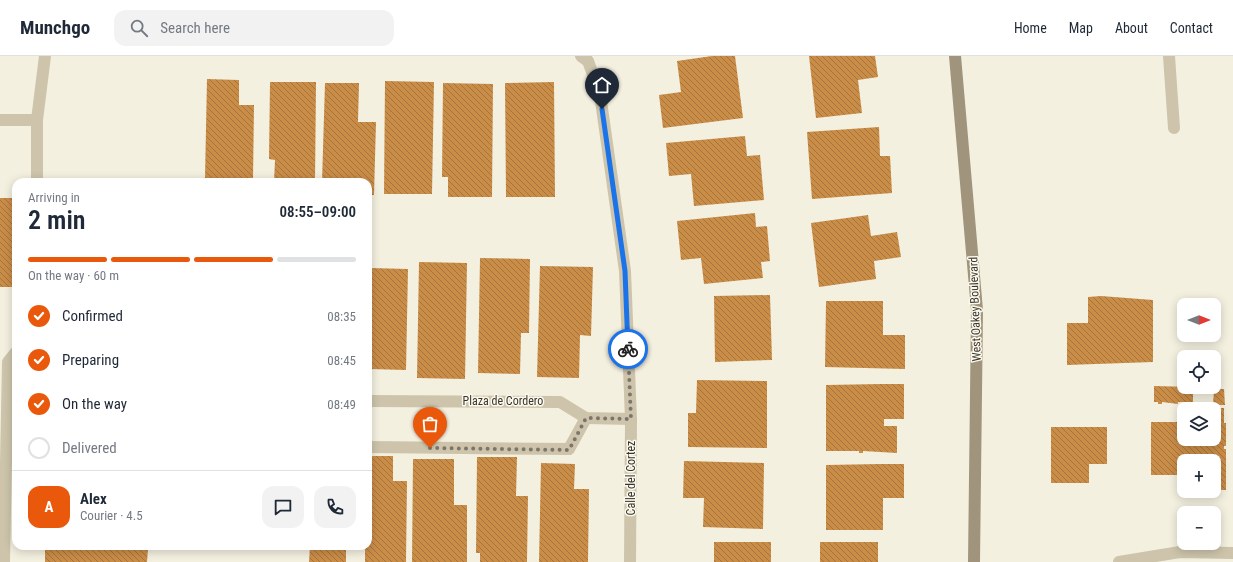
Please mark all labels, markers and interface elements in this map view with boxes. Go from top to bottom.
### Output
search box [114,10,394,46]
text: Munchgo [20,16,90,39]
icon: search [128,17,150,39]
text: Search here [160,19,230,37]
text: Home [1014,20,1047,36]
text: Map [1069,20,1093,36]
text: About [1115,20,1148,36]
text: Contact [1170,20,1213,36]
pin [585,68,619,109]
icon: home [591,74,613,96]
text: Arriving in [28,190,80,205]
text: 08:55–09:00 [279,203,356,221]
text: 2 min [28,205,86,235]
street label: West Oakey Boulevard [966,256,984,362]
text: On the way · 60 m [28,268,119,283]
north arrow [1177,298,1221,342]
map controls [1177,298,1221,550]
icon: check [28,305,50,327]
text: Confirmed [62,307,123,325]
text: 08:35 [327,309,356,324]
courier [608,329,648,369]
icon: bike [617,338,639,360]
icon: check [28,349,50,371]
button: locate [1177,350,1221,394]
text: Preparing [62,351,119,369]
text: 08:45 [327,353,356,368]
icon: check [28,393,50,415]
street label: Plaza de Cordero [463,394,543,408]
text: On the way [62,395,127,413]
text: 08:49 [327,397,356,412]
button: layers [1177,402,1221,446]
pin [413,407,447,448]
icon: bag [419,413,441,435]
text: Delivered [62,439,117,457]
street label: Calle del Cortez [624,441,638,515]
button: + [1177,454,1221,498]
button: chat [262,486,304,528]
button: phone [314,486,356,528]
text: Alex [80,490,107,508]
text: A [45,498,53,516]
button: − [1177,506,1221,550]
text: Courier · 4.5 [80,508,143,523]

